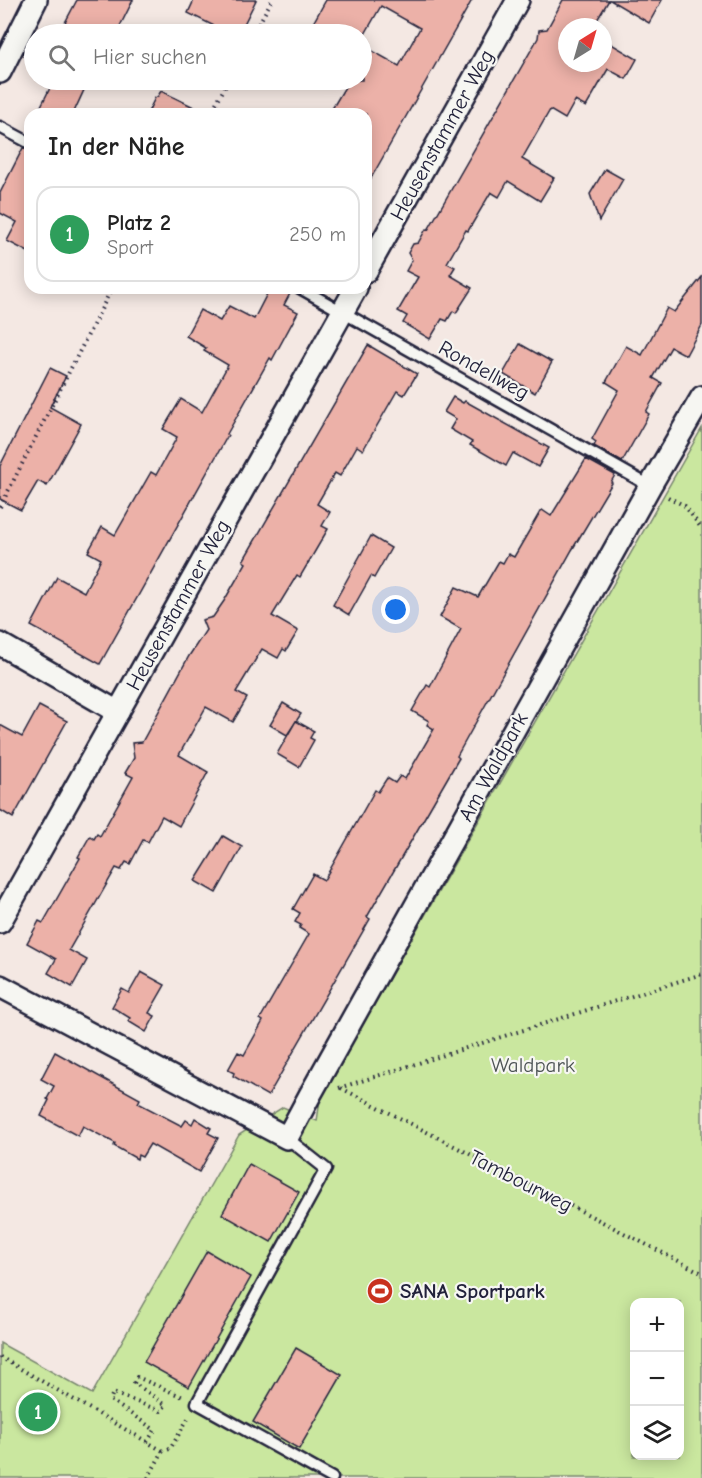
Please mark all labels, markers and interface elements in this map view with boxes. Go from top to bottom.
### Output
north arrow [558,18,612,72]
search box [24,24,372,90]
icon: search [45,41,78,74]
text: Hier suchen [93,44,207,70]
street label: Heusenstammer Weg [385,46,499,224]
text: In der Nähe [48,132,185,162]
text: Platz 2 [107,210,171,236]
text: 1 [66,223,73,246]
text: 250 m [289,223,346,246]
text: Sport [107,236,153,259]
street label: Rondellweg [435,335,533,405]
street label: Heusenstammer Weg [121,516,235,694]
your location [381,595,410,624]
street label: Am Waldpark [453,709,533,825]
park label: Waldpark [491,1053,575,1077]
street label: Tambourweg [465,1145,577,1217]
sports icon: SANA Sportpark [365,1276,395,1306]
place label: SANA Sportpark [400,1279,546,1303]
map controls [630,1298,684,1460]
button: + [630,1298,684,1352]
button: − [630,1352,684,1406]
pin: 1 [18,1390,57,1434]
button: layers [630,1406,684,1460]

